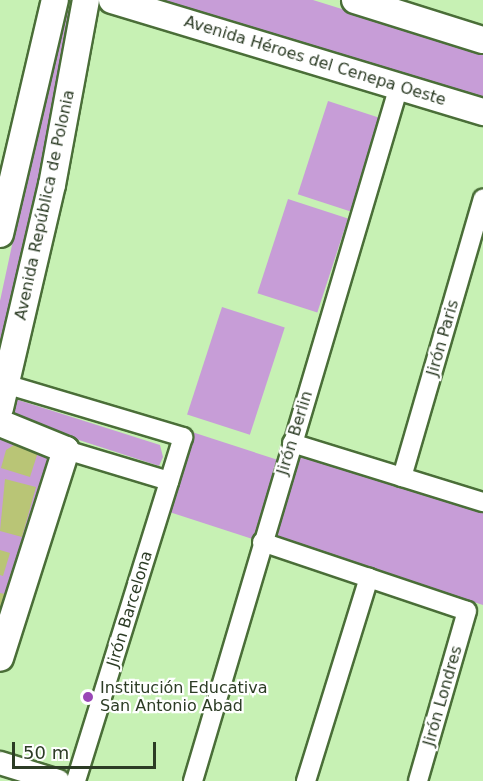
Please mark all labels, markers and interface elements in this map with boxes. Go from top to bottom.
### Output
street label: Avenida Héroes del Cenepa Oeste [182,12,448,110]
street label: Avenida República de Polonia [11,88,79,322]
street label: Jirón Paris [423,298,463,378]
street label: Jirón Berlin [273,389,317,477]
street label: Jirón Barcelona [103,549,157,669]
street label: Jirón Londres [420,644,466,748]
place label: Institución Educativa San Antonio Abad [100,678,268,716]
marker: Institución Educativa San Antonio Abad [81,690,95,704]
scale bar [15,730,159,768]
text: 50 m [23,742,69,763]

